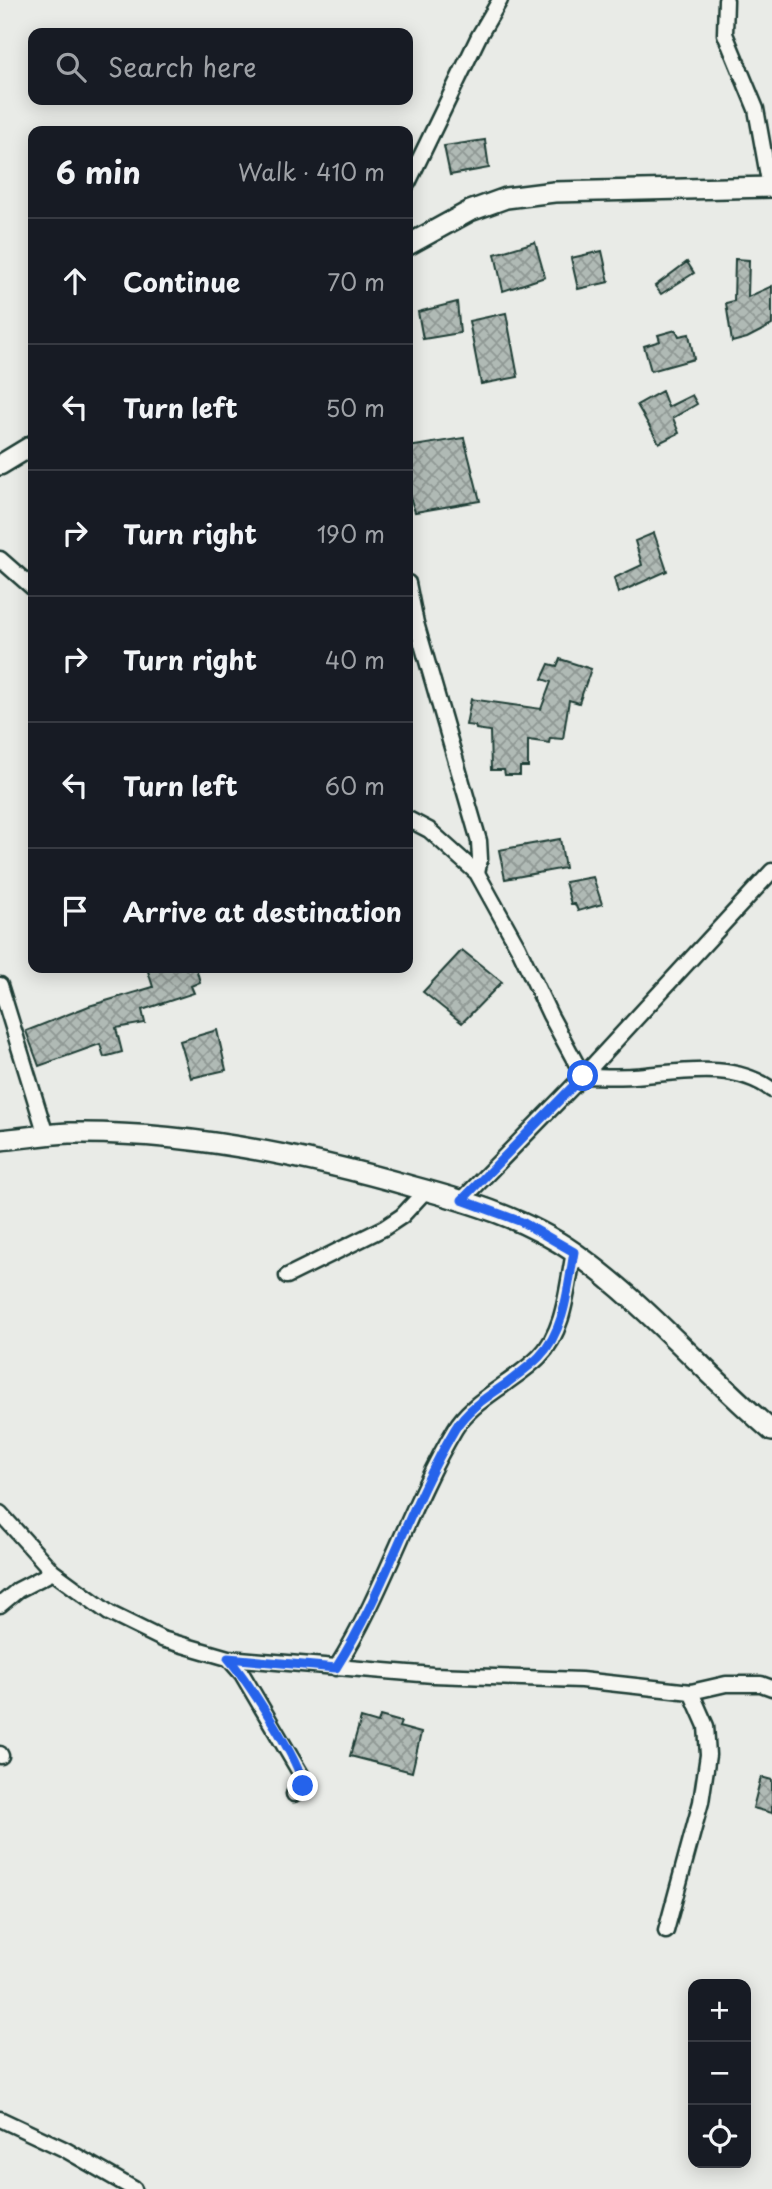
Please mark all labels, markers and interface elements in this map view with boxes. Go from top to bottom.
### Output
search box [28,28,413,105]
text: Search here [108,47,257,86]
icon: search [52,48,90,86]
text: 6 min [56,149,141,194]
text: Walk · 410 m [238,154,385,189]
icon: ahead [56,262,94,300]
text: Continue [123,262,240,301]
text: 70 m [327,264,385,299]
icon: left [56,388,94,426]
text: Turn left [123,388,238,427]
text: 50 m [325,390,385,425]
icon: right [56,514,94,552]
text: Turn right [123,514,257,553]
text: 190 m [317,516,385,551]
icon: right [56,640,94,678]
text: Turn right [123,640,257,679]
text: 40 m [325,642,385,677]
icon: left [56,766,94,804]
text: Turn left [123,766,238,805]
text: 60 m [325,768,385,803]
icon: arrive [56,892,94,930]
text: Arrive at destination [123,892,402,931]
route start [567,1060,598,1091]
route end [287,1770,318,1801]
map controls [688,1979,751,2168]
button: + [688,1979,751,2042]
button: − [688,2042,751,2105]
button: locate [688,2105,751,2168]

